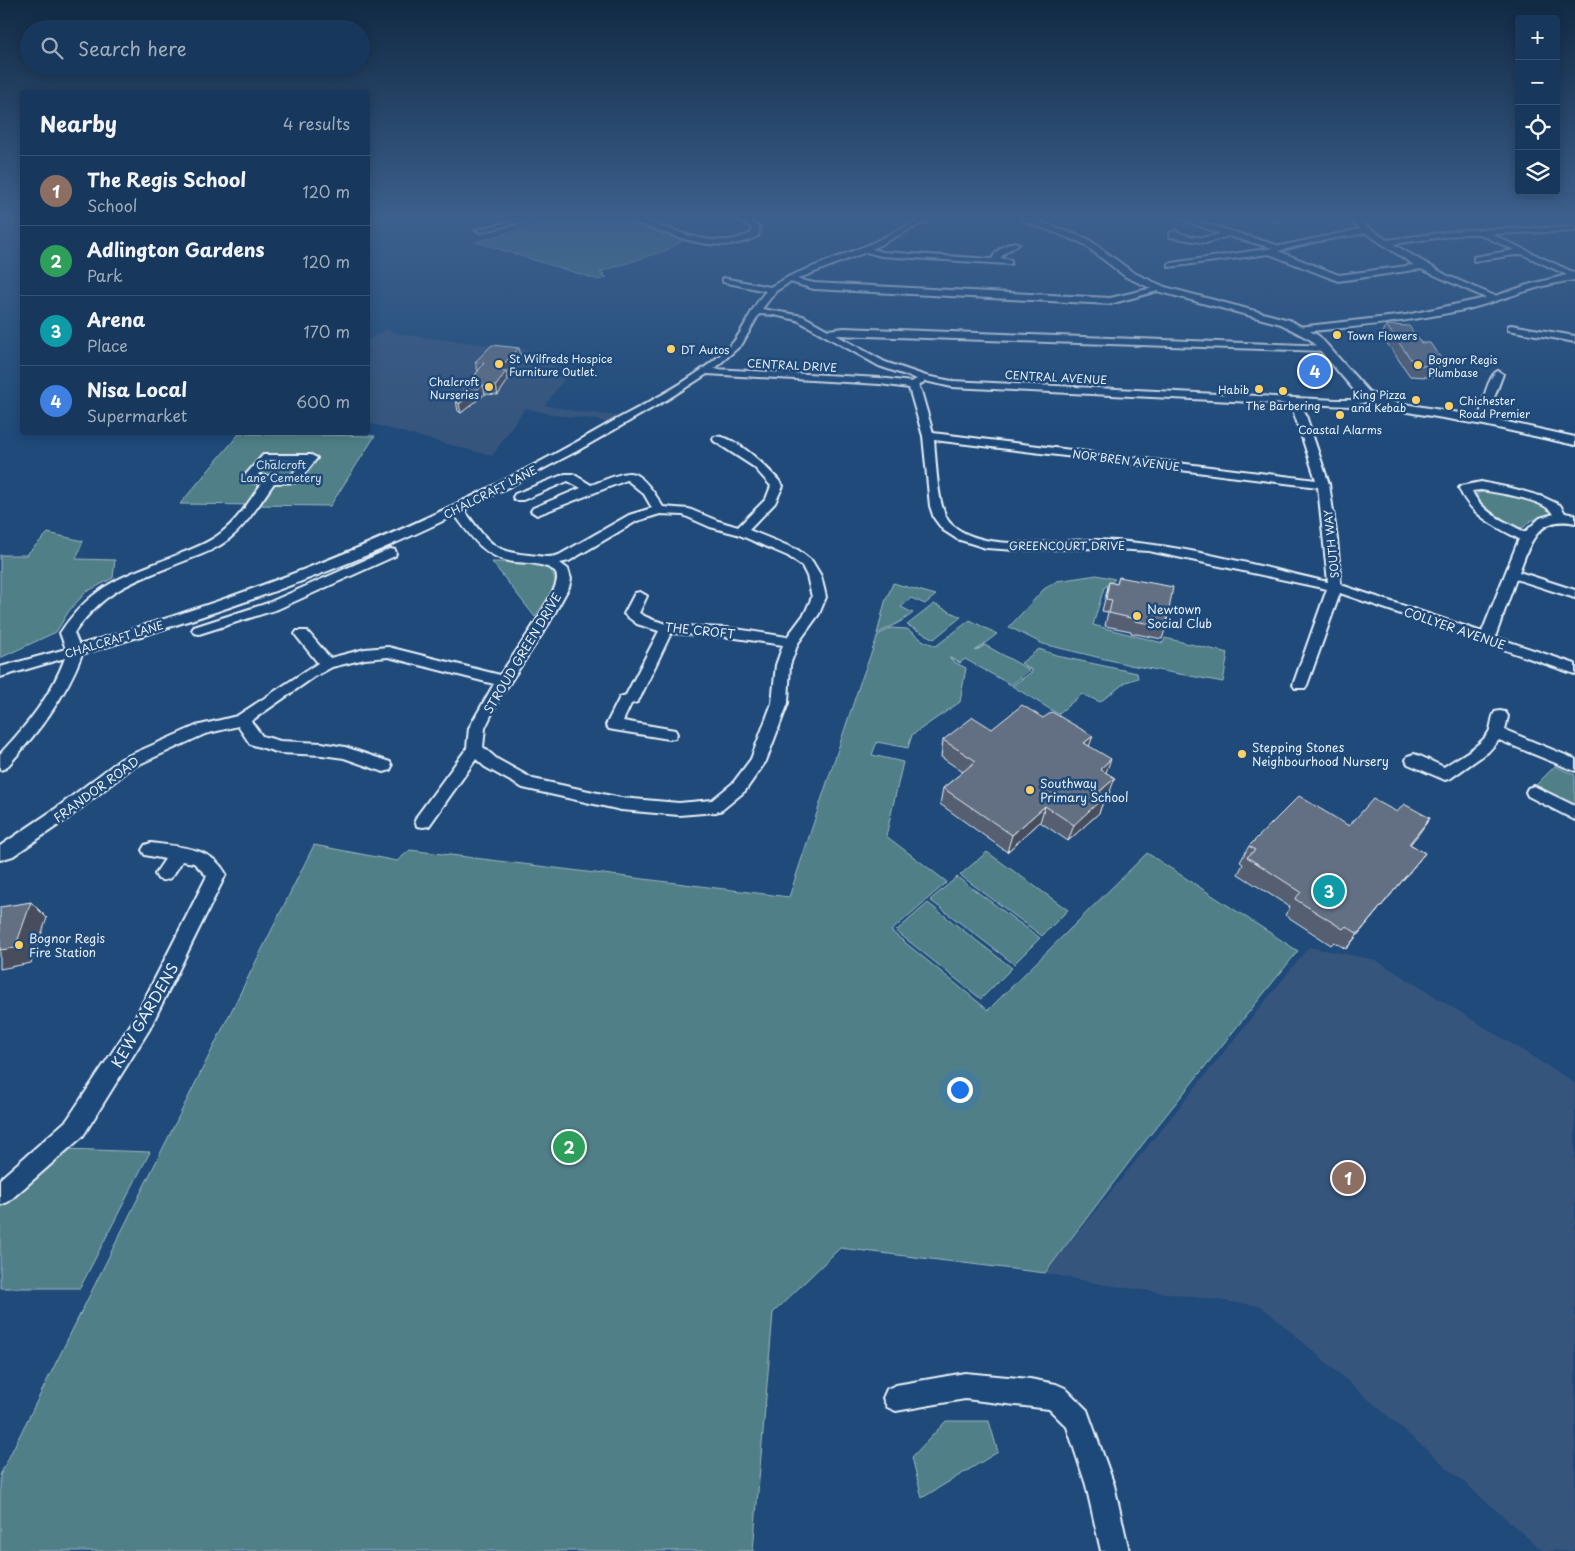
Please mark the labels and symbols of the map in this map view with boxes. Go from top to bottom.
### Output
place label: Town Flowers [1347,327,1417,344]
marker: Town Flowers [1331,329,1343,341]
place label: DT Autos [681,341,729,358]
marker: DT Autos [665,343,677,355]
place label: St Wilfreds Hospice Furniture Outlet. [509,350,613,380]
place label: Bognor Regis Plumbase [1428,351,1498,381]
pin: 4 [1299,352,1331,390]
street label: CENTRAL DRIVE [746,354,838,376]
marker: St Wilfreds Hospice Furniture Outlet. [493,358,505,370]
marker: Bognor Regis Plumbase [1412,359,1424,371]
street label: CENTRAL AVENUE [1004,366,1108,388]
place label: Chalcroft Nurseries [429,373,479,403]
marker: Chalcroft Nurseries [483,381,495,393]
place label: Habib [1218,381,1249,398]
marker: Habib [1253,383,1265,395]
marker: The Barbering [1277,385,1289,397]
place label: King Pizza and Kebab [1351,386,1406,416]
place label: Chichester Road Premier [1459,392,1530,422]
marker: King Pizza and Kebab [1410,394,1422,406]
place label: The Barbering [1246,397,1320,414]
marker: Chichester Road Premier [1443,400,1455,412]
marker: Coastal Alarms [1334,409,1346,421]
place label: Coastal Alarms [1298,421,1382,438]
street label: NOR'BREN AVENUE [1071,445,1181,475]
park label: Chalcroft Lane Cemetery [241,456,321,486]
street label: CHALCRAFT LANE [440,461,540,523]
street label: SOUTH WAY [1319,509,1343,579]
street label: GREENCOURT DRIVE [1009,537,1125,554]
street label: STROUD GREEN DRIVE [479,589,565,717]
place label: Newtown Social Club [1147,600,1212,632]
street label: COLLYER AVENUE [1402,602,1508,654]
marker: Newtown Social Club [1131,610,1143,622]
street label: CHALCRAFT LANE [62,616,166,662]
street label: THE CROFT [664,617,737,643]
place label: Stepping Stones Neighbourhood Nursery [1252,738,1389,770]
marker: Stepping Stones Neighbourhood Nursery [1236,748,1248,760]
street label: FRANDOR ROAD [50,752,142,826]
place label: Southway Primary School [1040,774,1128,806]
marker: Southway Primary School [1024,784,1036,796]
pin: 3 [1313,872,1345,910]
place label: Bognor Regis Fire Station [29,929,105,961]
marker: Bognor Regis Fire Station [13,939,25,951]
street label: KEW GARDENS [105,958,183,1072]
your location [947,1077,973,1103]
pin: 2 [553,1128,585,1166]
pin: 1 [1332,1159,1364,1197]

